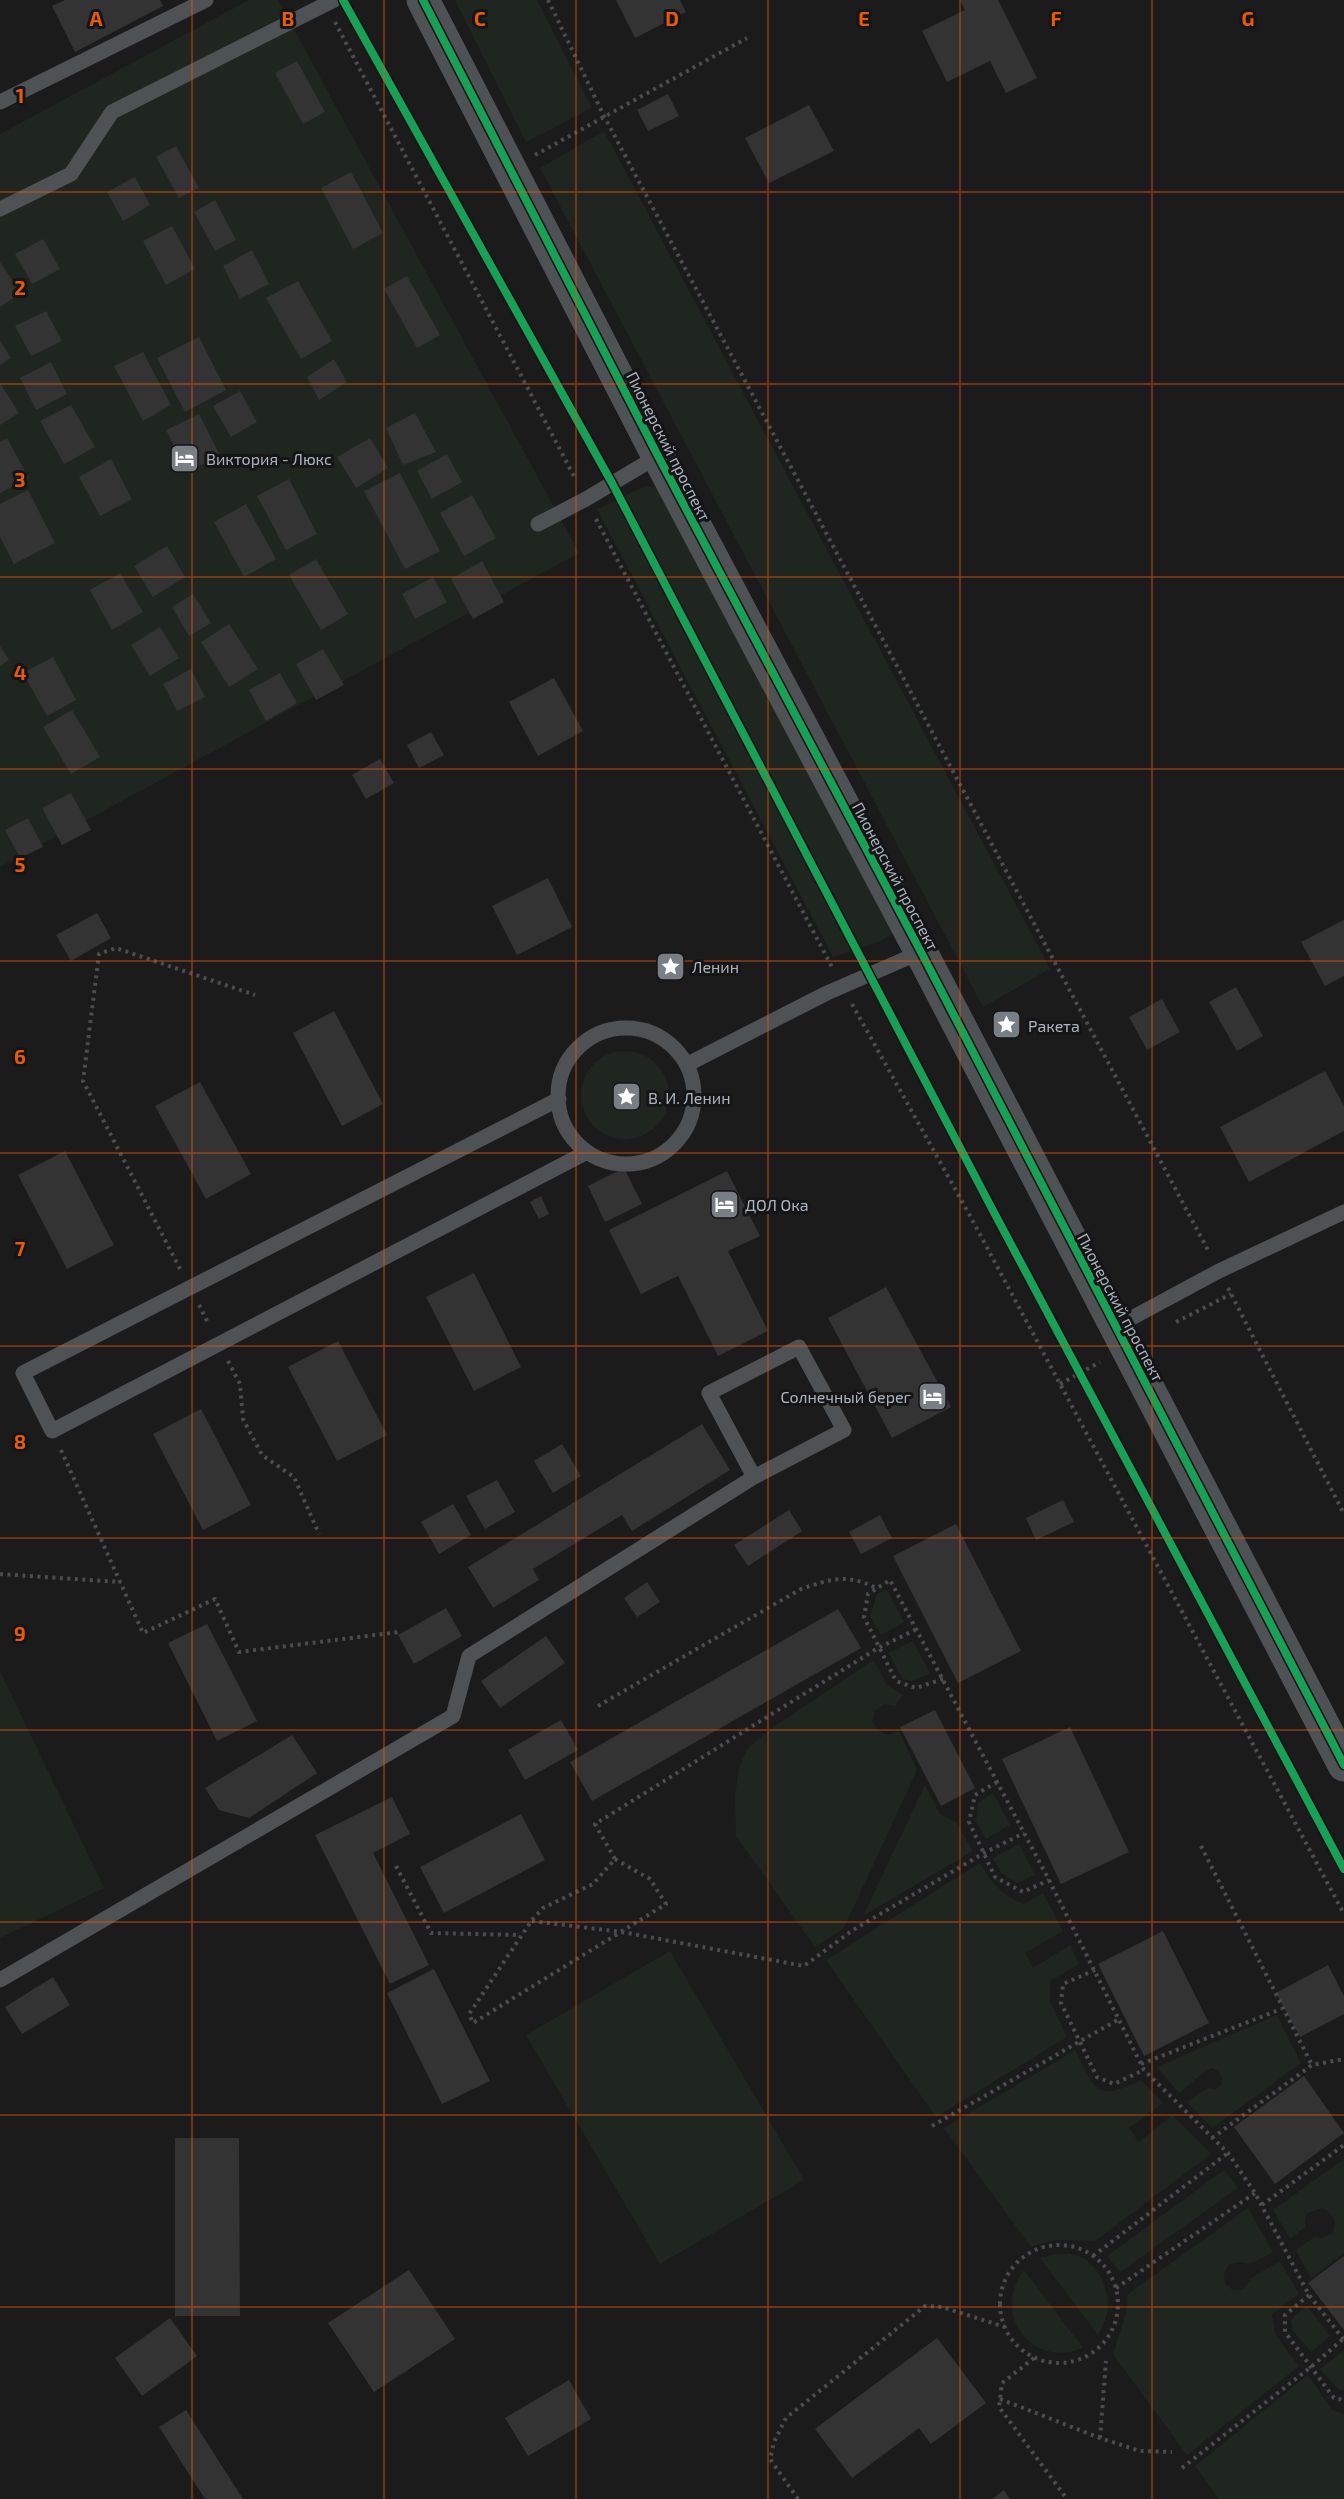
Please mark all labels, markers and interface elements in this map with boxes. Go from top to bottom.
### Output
text: A [89,6,103,30]
text: B [282,6,294,30]
text: C [474,6,486,30]
text: D [665,6,679,30]
text: E [858,6,870,30]
text: F [1050,6,1062,30]
text: G [1242,6,1254,30]
text: 1 [16,83,24,107]
text: 2 [14,275,26,299]
street label: Пионерский проспект [623,368,715,524]
hotel icon: Виктория - Люкс [169,442,201,474]
place label: Виктория - Люкс [206,449,332,468]
text: 3 [14,467,26,491]
text: 4 [14,660,27,684]
street label: Пионерский проспект [849,799,943,953]
text: 5 [14,852,26,876]
place icon: Ленин [655,950,687,982]
place label: Ленин [692,957,739,976]
place icon: Ракета [991,1009,1023,1041]
place label: Ракета [1028,1016,1080,1035]
text: 6 [14,1044,26,1068]
place icon: В. И. Ленин [611,1081,643,1113]
place label: В. И. Ленин [648,1088,731,1107]
hotel icon: ДОЛ Ока [708,1188,740,1220]
place label: ДОЛ Ока [745,1195,809,1214]
street label: Пионерский проспект [1074,1230,1168,1384]
text: 7 [15,1236,26,1260]
hotel icon: Солнечный берег [916,1380,948,1412]
place label: Солнечный берег [781,1387,912,1406]
text: 8 [14,1429,26,1453]
text: 9 [14,1621,26,1645]

